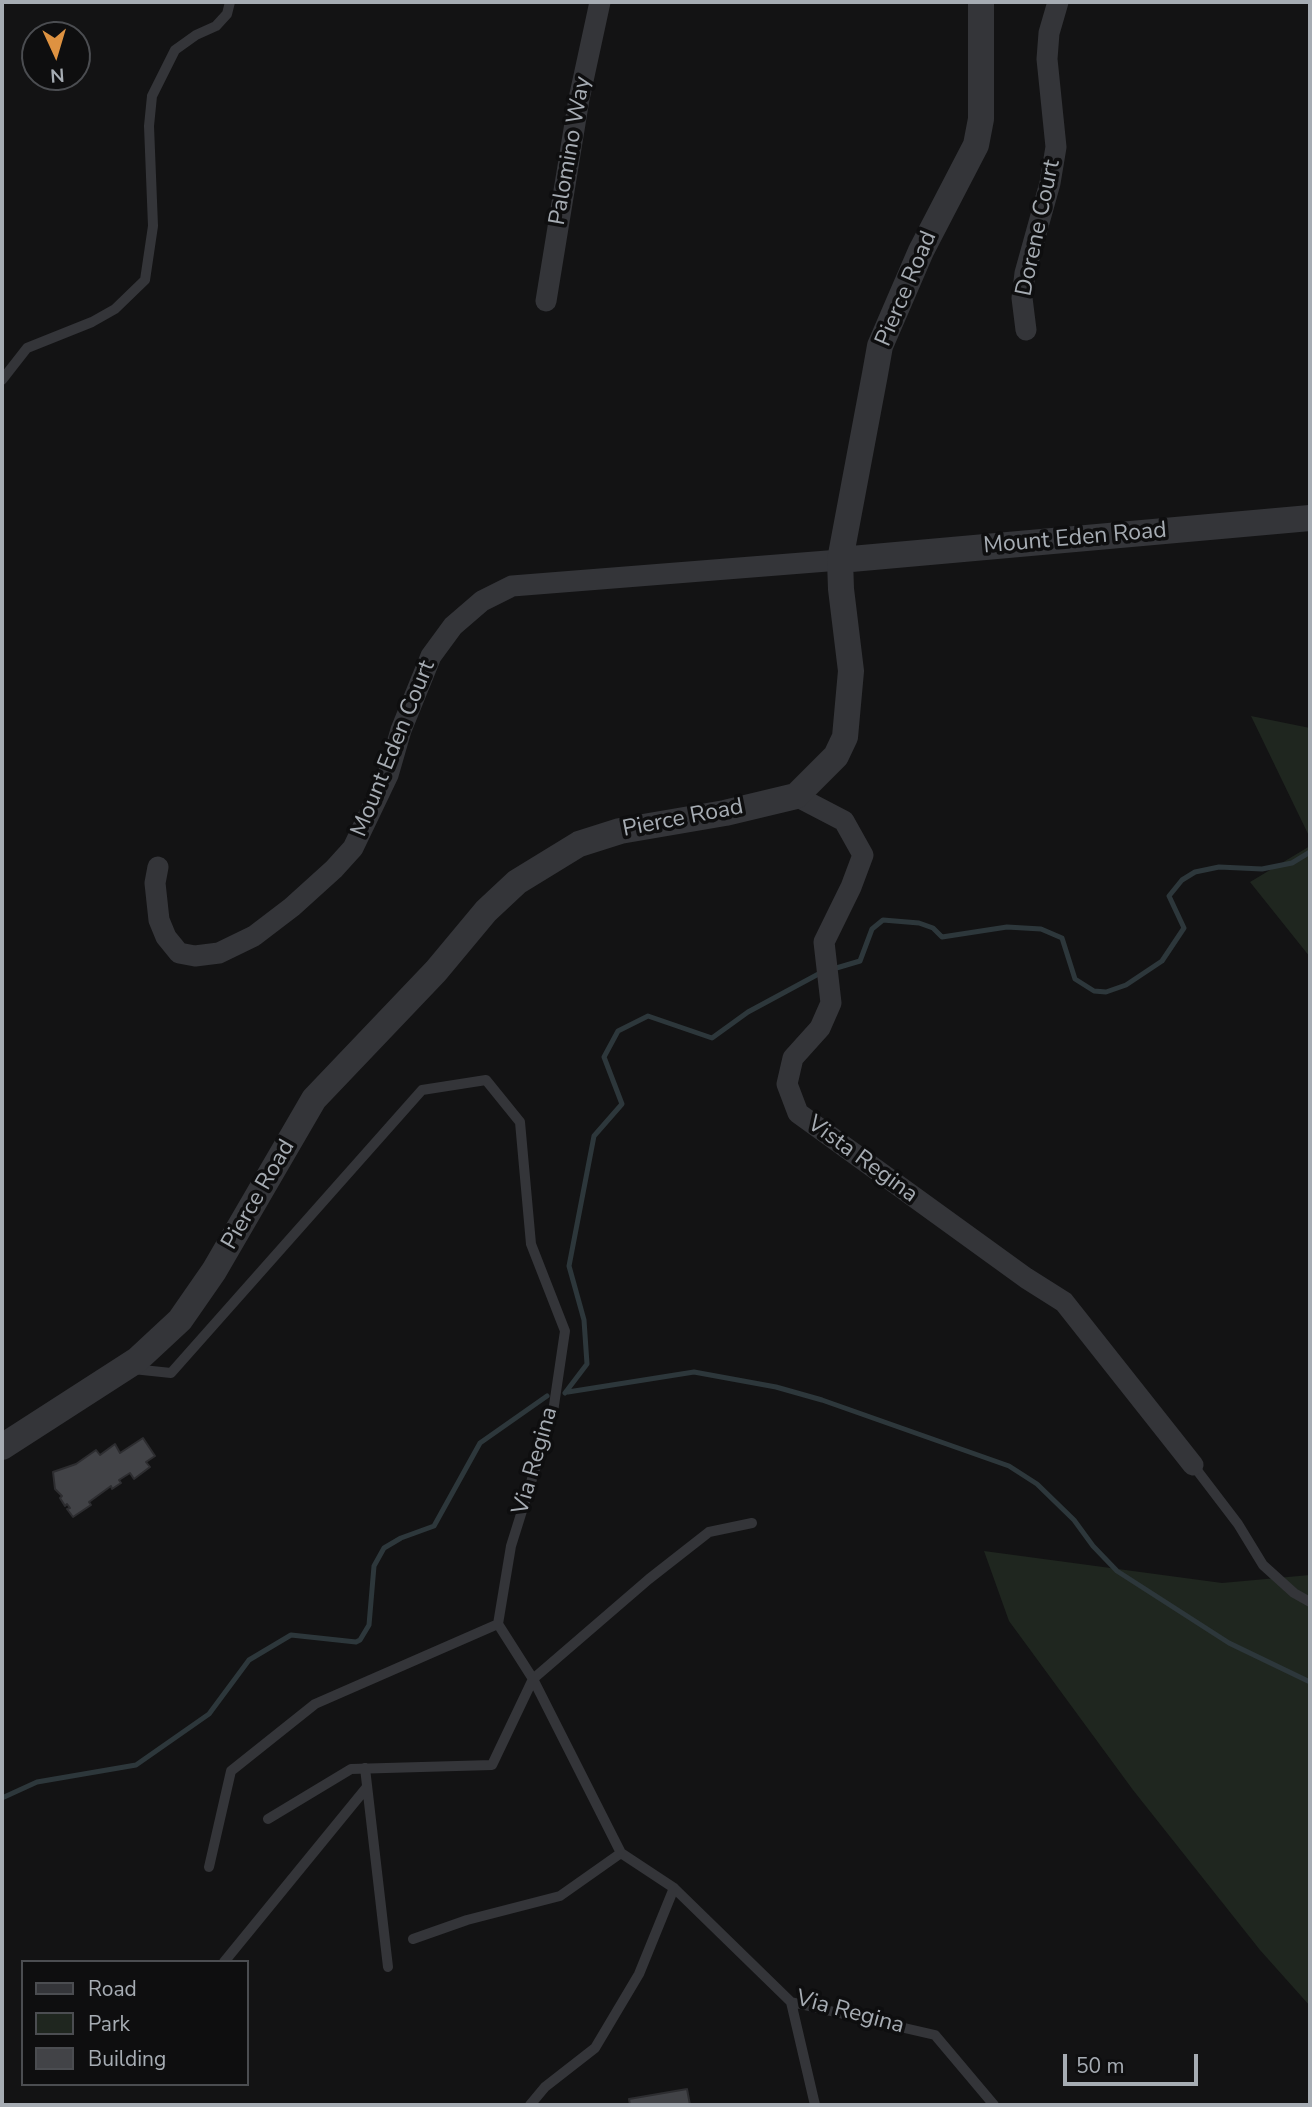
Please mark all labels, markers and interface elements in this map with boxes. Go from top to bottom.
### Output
north arrow [21,21,91,91]
text: N [49,61,65,88]
street label: Palomino Way [544,75,598,227]
street label: Dorene Court [1011,157,1067,299]
street label: Pierce Road [870,227,944,351]
street label: Mount Eden Road [982,517,1168,561]
street label: Mount Eden Court [346,657,442,841]
street label: Pierce Road [620,794,746,844]
street label: Vista Regina [801,1111,923,1209]
street label: Pierce Road [216,1135,302,1255]
street label: Via Regina [507,1404,565,1518]
legend [21,1960,248,2086]
text: Road [88,1975,137,2003]
street label: Via Regina [793,1985,907,2041]
text: Park [88,2010,130,2038]
scale bar [1067,2040,1202,2084]
text: Building [88,2045,166,2073]
text: 50 m [1076,2052,1125,2080]

